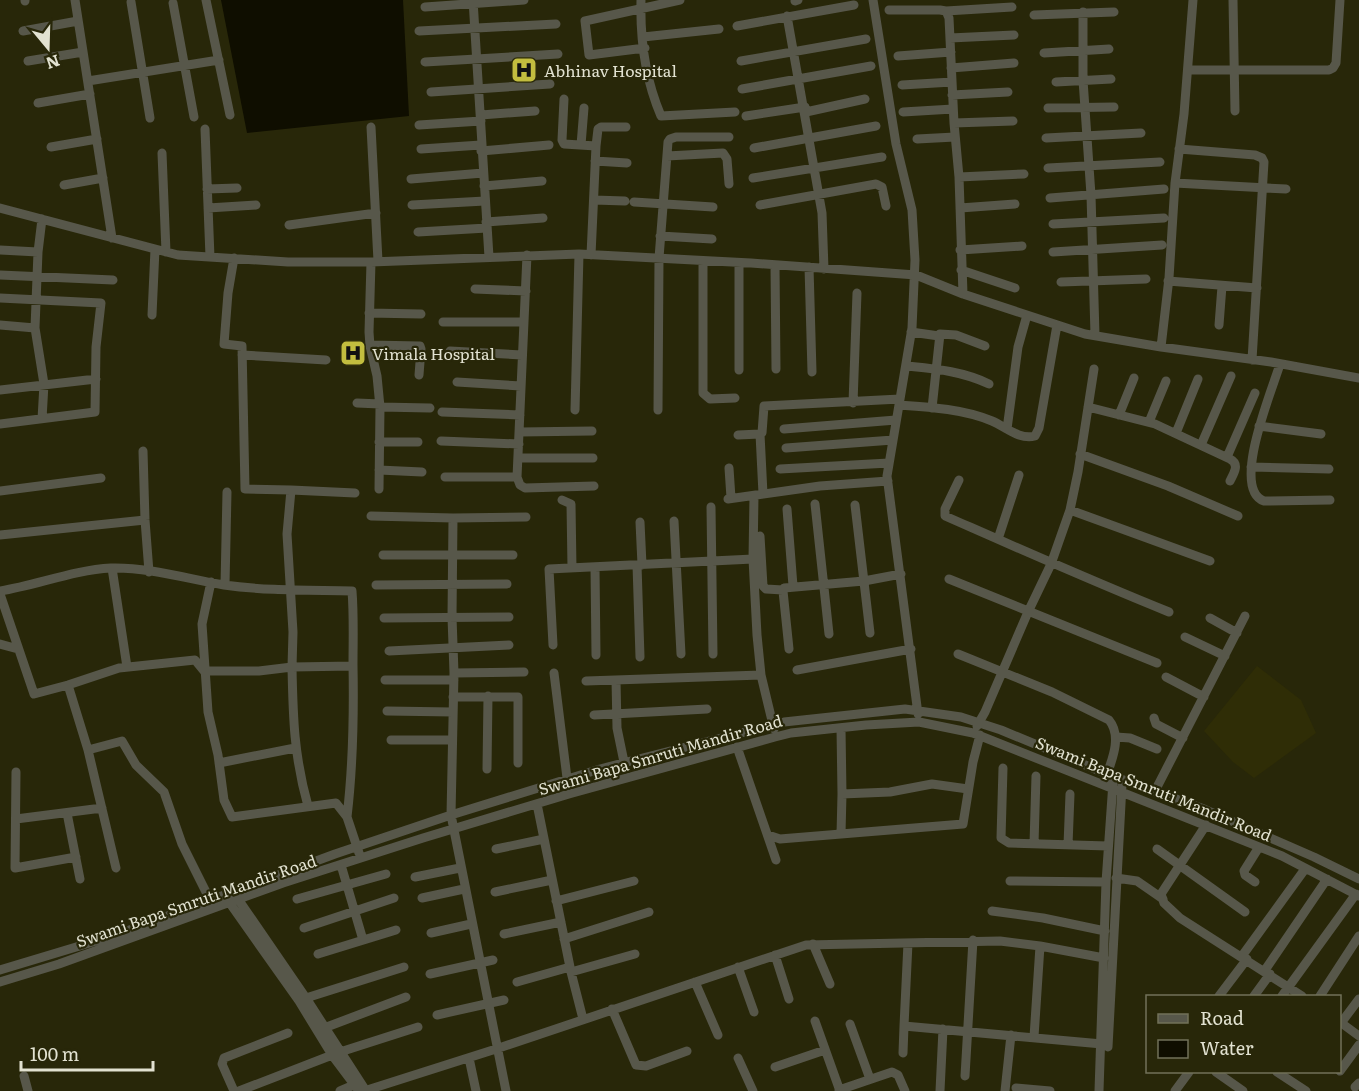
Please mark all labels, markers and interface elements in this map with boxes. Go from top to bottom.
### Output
north arrow [18,18,78,78]
text: N [43,50,63,77]
hospital icon: Abhinav Hospital [509,55,539,85]
place label: Abhinav Hospital [544,58,677,82]
hospital icon: Vimala Hospital [338,338,368,368]
place label: Vimala Hospital [372,341,495,365]
street label: Swami Bapa Smruti Mandir Road [535,708,785,800]
street label: Swami Bapa Smruti Mandir Road [1032,730,1276,847]
street label: Swami Bapa Smruti Mandir Road [73,847,320,953]
legend [1146,995,1341,1073]
text: Road [1200,1004,1244,1031]
scale bar [21,1034,153,1072]
text: Water [1200,1034,1254,1061]
text: 100 m [30,1040,79,1067]

